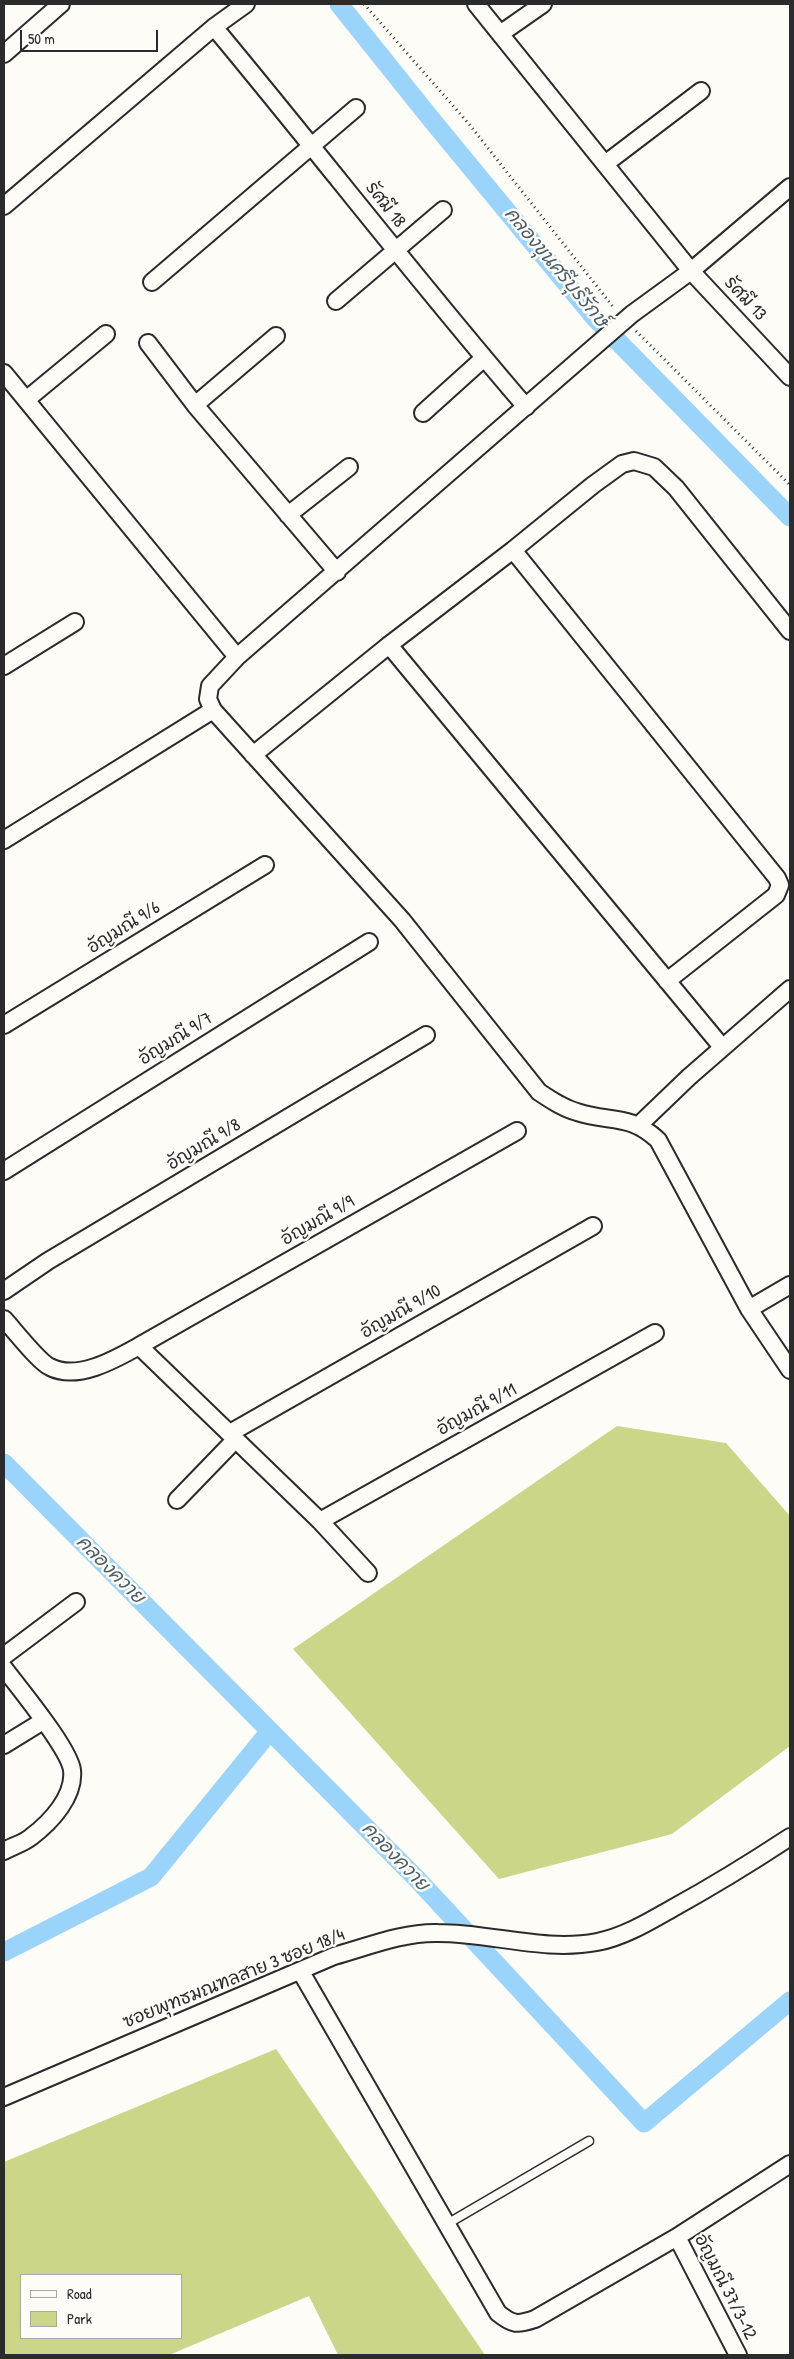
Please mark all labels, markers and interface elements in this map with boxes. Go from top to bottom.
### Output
scale bar [22,20,160,52]
text: 50 m [28,28,55,49]
street label: รัศมี 18 [360,178,410,232]
water label: คลองขุนศรีบุรีรักษ์ [499,203,613,333]
street label: รัศมี 13 [719,272,771,326]
street label: อัญมณี 9/6 [84,897,164,959]
street label: อัญมณี 9/7 [135,1008,217,1070]
street label: อัญมณี 9/8 [163,1115,245,1175]
street label: อัญมณี 9/9 [278,1191,358,1251]
street label: อัญมณี 9/10 [357,1280,445,1344]
street label: อัญมณี 9/11 [433,1379,521,1441]
water label: คลองควาย [71,1531,149,1609]
water label: คลองควาย [357,1818,433,1896]
street label: ซอยพุทธมณฑลสาย 3 ซอย 18/4 [120,1925,348,2033]
street label: อัญมณี 37/3-12 [689,2231,761,2343]
legend [20,2274,182,2339]
text: Road [67,2283,92,2304]
text: Park [67,2308,92,2329]

